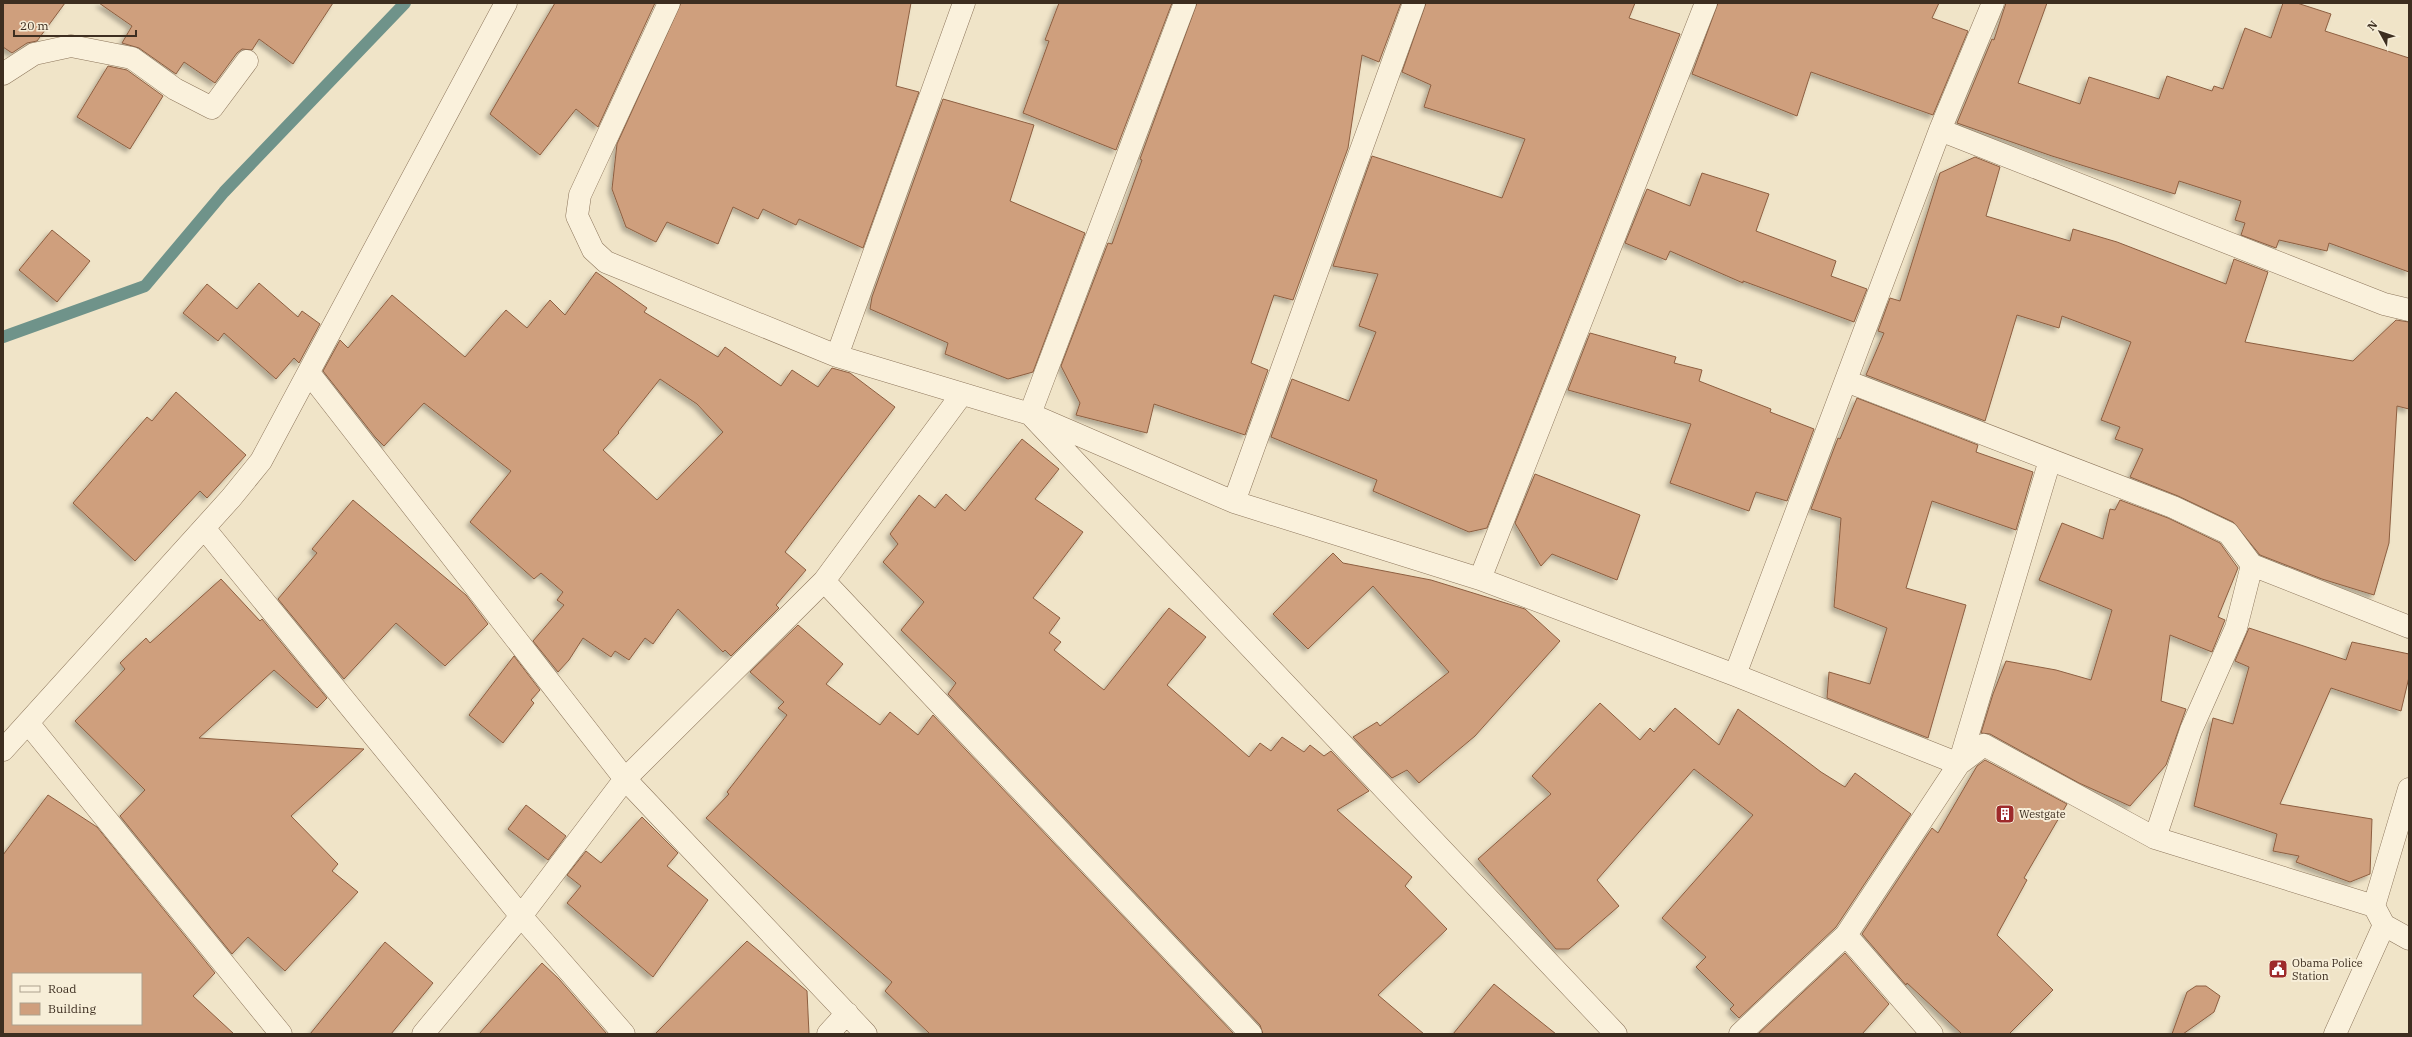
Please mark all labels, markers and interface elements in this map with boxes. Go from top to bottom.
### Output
scale bar [14,12,136,38]
north arrow [2360,12,2400,52]
text: 20 m [20,18,49,33]
text: N [2364,18,2381,33]
building icon: Westgate [1994,803,2016,825]
place label: Westgate [2019,807,2066,821]
place label: Obama Police Station [2292,956,2363,983]
public building icon: Obama Police Station [2267,958,2289,980]
legend [12,973,142,1025]
text: Road [48,981,77,996]
text: Building [48,1001,96,1016]

